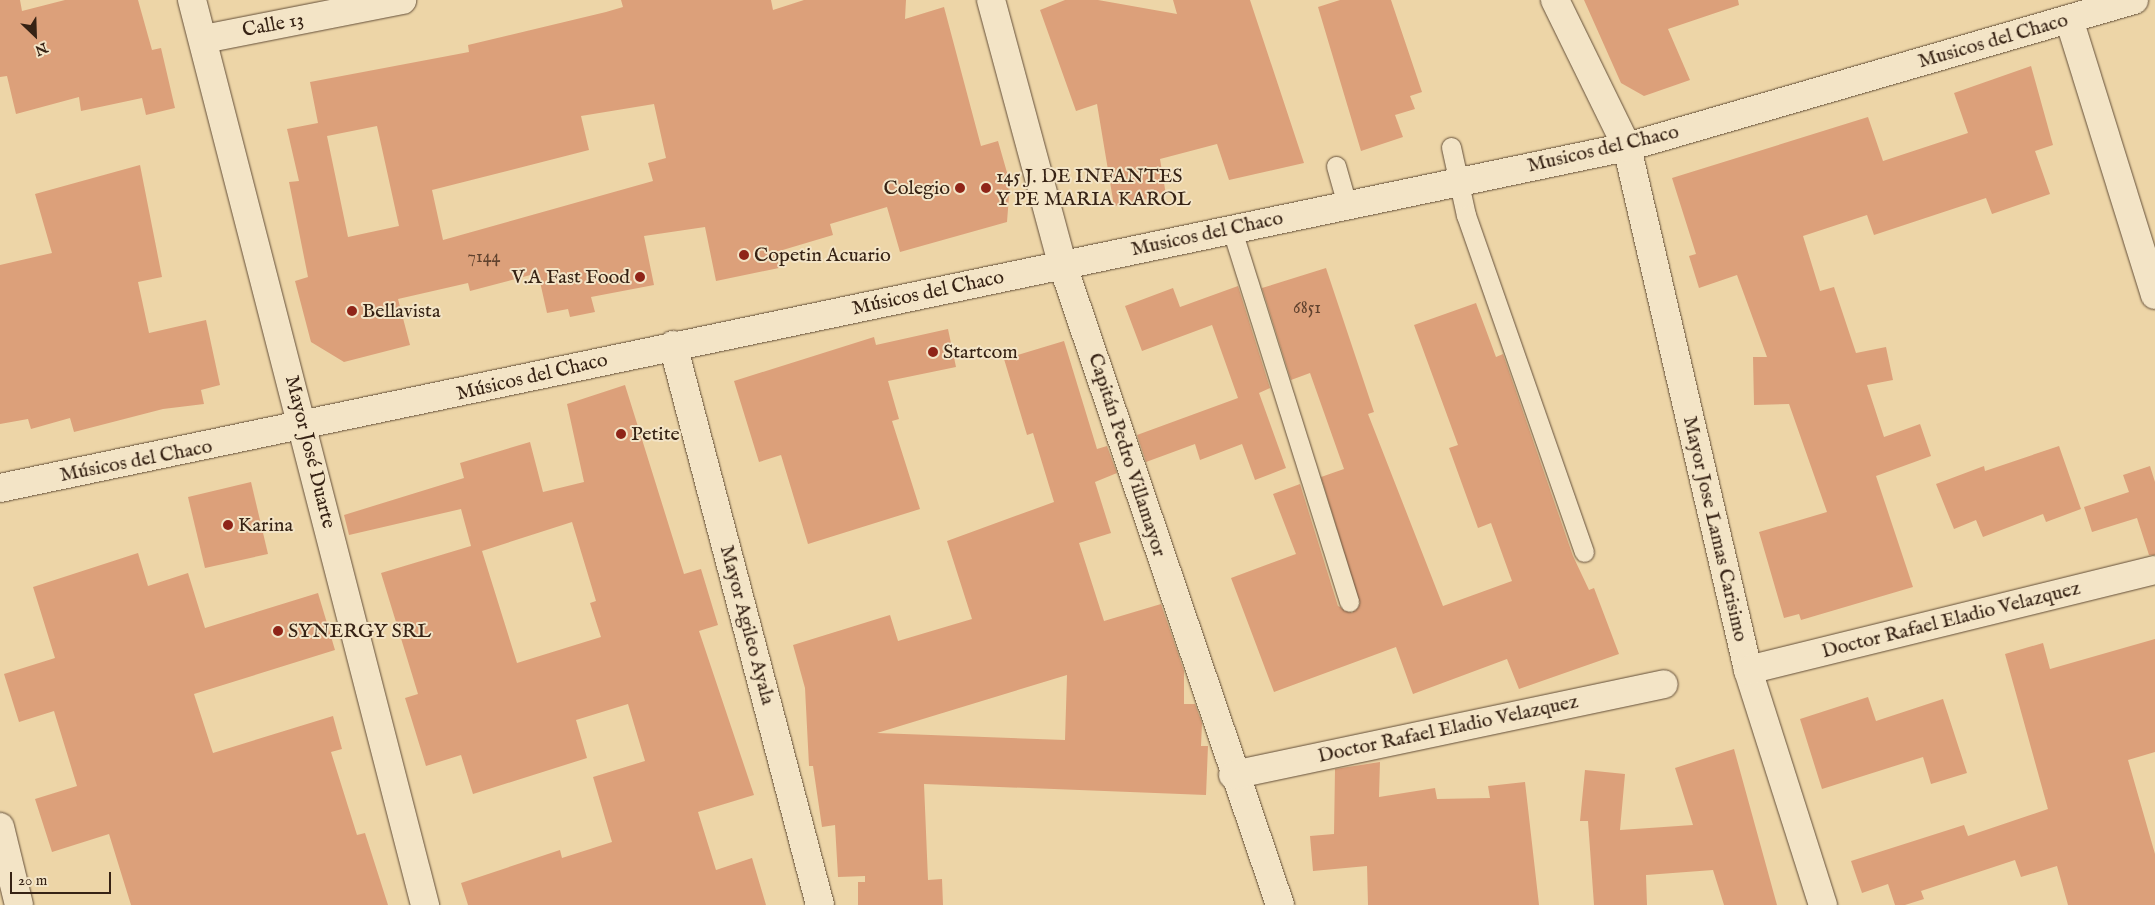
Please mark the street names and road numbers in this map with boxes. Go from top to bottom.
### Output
street label: Calle 13 [240,7,306,43]
street label: Musicos del Chaco [1915,8,2071,74]
street label: Musicos del Chaco [1525,120,1681,178]
street label: Musicos del Chaco [1129,206,1285,262]
street label: Músicos del Chaco [850,265,1006,321]
street label: Músicos del Chaco [454,348,610,406]
street label: Capitán Pedro Villamayor [1083,350,1171,560]
street label: Mayor José Duarte [279,373,341,531]
street label: Mayor Jose Lamas Carisimo [1677,414,1753,644]
street label: Músicos del Chaco [58,434,214,488]
street label: Mayor Agileo Ayala [714,543,780,707]
street label: Doctor Rafael Eladio Velazquez [1819,576,2083,664]
street label: Doctor Rafael Eladio Velazquez [1316,690,1580,768]

